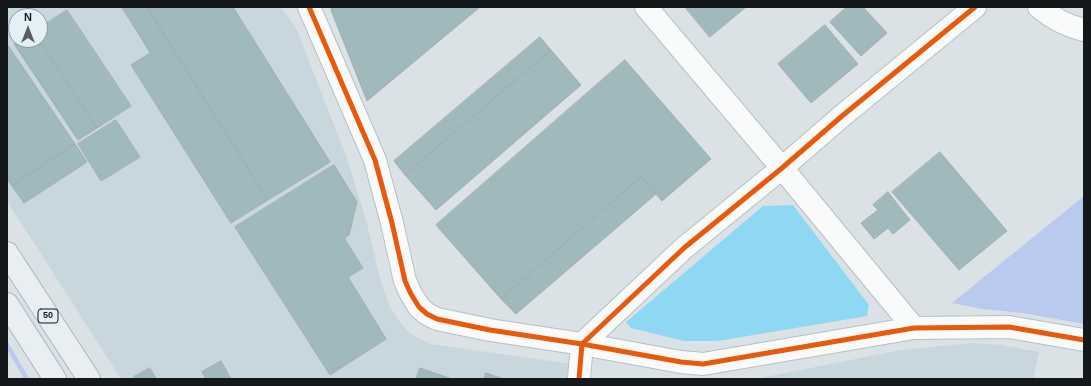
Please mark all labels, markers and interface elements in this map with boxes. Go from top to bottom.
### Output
north arrow [8,8,48,48]
text: N [24,11,32,23]
road number: 50 [38,309,58,323]

